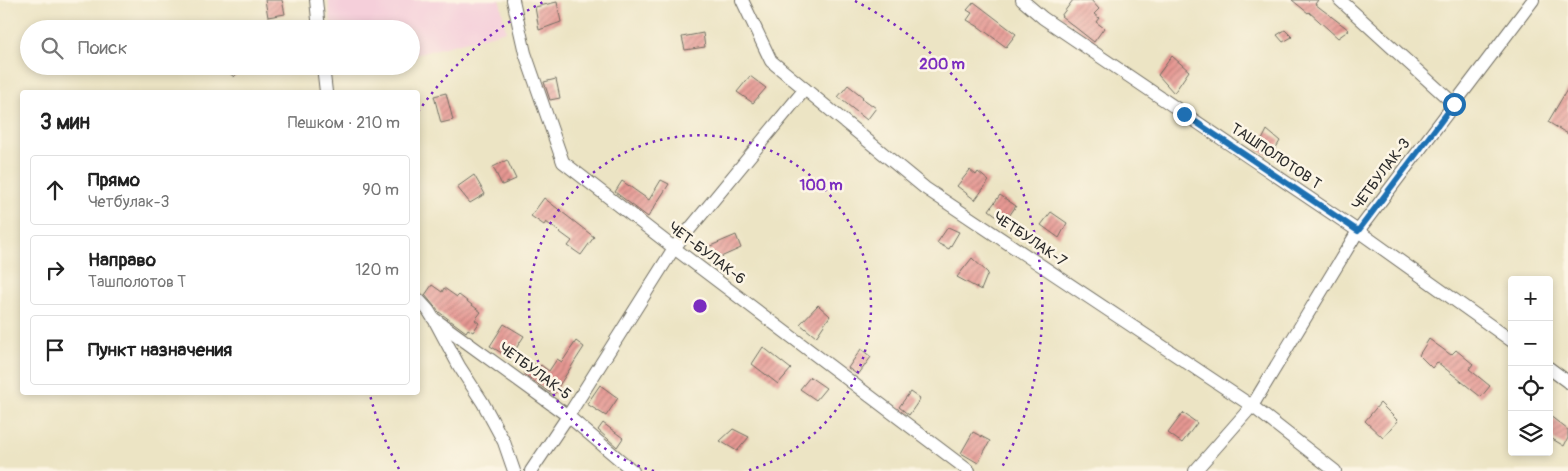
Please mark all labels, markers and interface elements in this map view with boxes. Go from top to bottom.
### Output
search box [20,20,420,75]
icon: search [38,34,66,62]
text: Поиск [78,36,128,60]
text: 200 m [919,55,965,74]
route start [1443,93,1466,116]
route end [1173,103,1196,126]
text: 3 мин [40,109,90,136]
text: Пешком · 210 m [288,113,400,133]
street label: ТАШПОЛОТОВ Т [1227,119,1325,194]
street label: ЧЕТБУЛАК-3 [1348,135,1415,214]
text: Прямо [88,168,140,192]
icon: ahead [41,176,69,204]
text: 100 m [800,176,842,195]
text: 90 m [362,180,399,200]
text: Четбулак-3 [88,192,169,212]
street label: ЧЕТБУЛАК-7 [989,208,1070,271]
street label: ЧЕТ-БУЛАК-6 [664,218,749,289]
text: Направо [88,248,156,272]
icon: right [41,256,69,284]
text: 120 m [355,260,399,280]
text: Ташполотов Т [88,272,186,292]
map controls [1508,276,1553,456]
button: + [1508,276,1553,321]
centre of rings [691,297,709,315]
button: − [1508,321,1553,366]
icon: arrive [41,336,69,364]
text: Пункт назначения [88,338,232,362]
street label: ЧЕТБУЛАК-5 [495,339,575,404]
button: locate [1508,366,1553,411]
button: layers [1508,411,1553,456]

